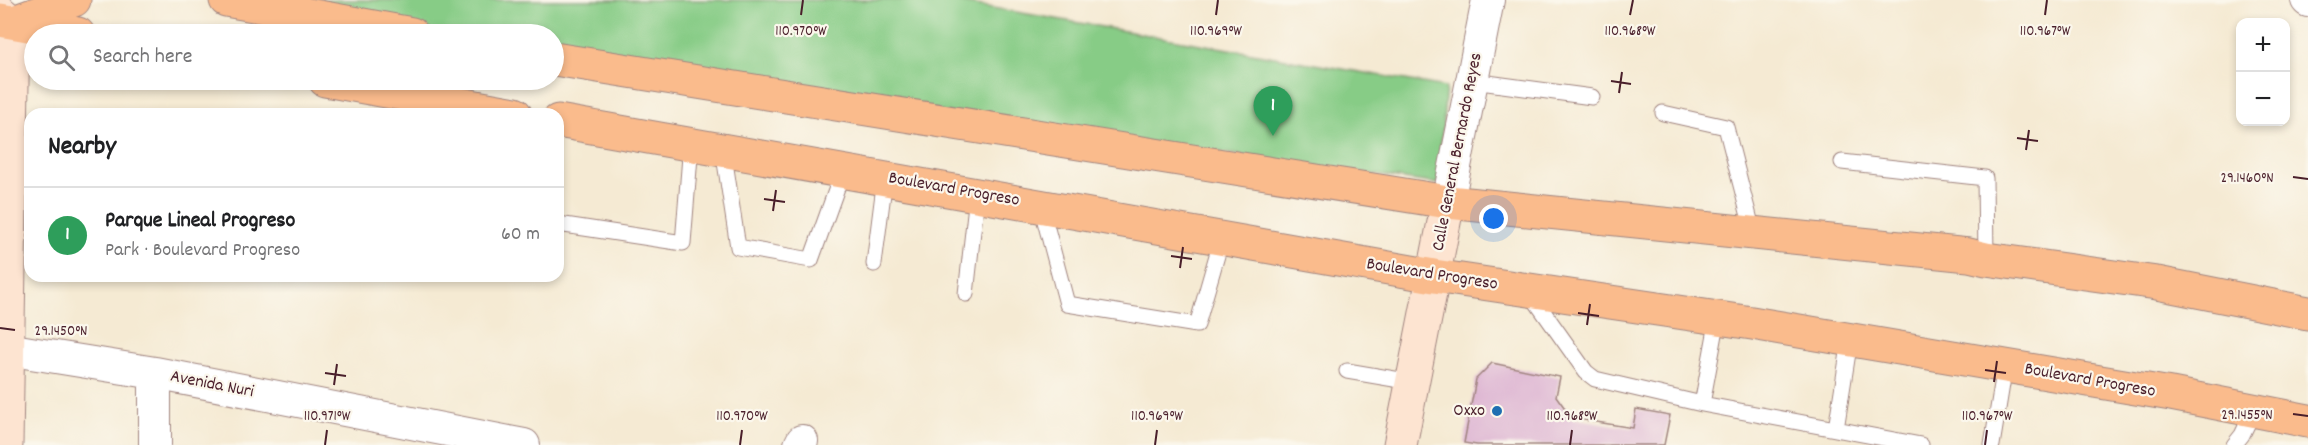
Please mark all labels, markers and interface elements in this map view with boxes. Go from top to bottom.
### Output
map controls [2236,18,2290,126]
button: + [2236,18,2290,72]
text: 110.970°W [775,21,827,43]
text: 110.969°W [1190,21,1242,43]
text: 110.968°W [1605,21,1656,43]
text: 110.967°W [2020,21,2071,43]
search box [24,24,564,90]
icon: search [45,41,78,74]
text: Search here [93,42,192,73]
street label: Calle General Bernardo Reyes [1427,51,1489,253]
button: − [2236,72,2290,126]
pin: 1 [1254,86,1292,136]
text: Nearby [48,129,116,166]
street label: Boulevard Progreso [887,166,1021,214]
text: 29.1460°N [2220,168,2274,190]
your location [1479,204,1508,233]
text: Parque Lineal Progreso [105,206,295,237]
text: 1 [65,221,70,249]
text: 60 m [501,221,540,249]
text: Park · Boulevard Progreso [105,237,300,265]
street label: Boulevard Progreso [1365,252,1499,298]
text: 29.1450°N [35,321,87,343]
street label: Boulevard Progreso [2023,357,2157,405]
street label: Avenida Nuri [168,365,256,405]
place label: Oxxo [1453,399,1485,424]
marker: Oxxo [1490,404,1504,418]
text: 29.1455°N [2221,405,2273,427]
text: 110.971°W [304,406,351,428]
text: 110.970°W [716,406,768,428]
text: 110.969°W [1131,406,1183,428]
text: 110.968°W [1547,406,1598,428]
text: 110.967°W [1962,406,2013,428]

